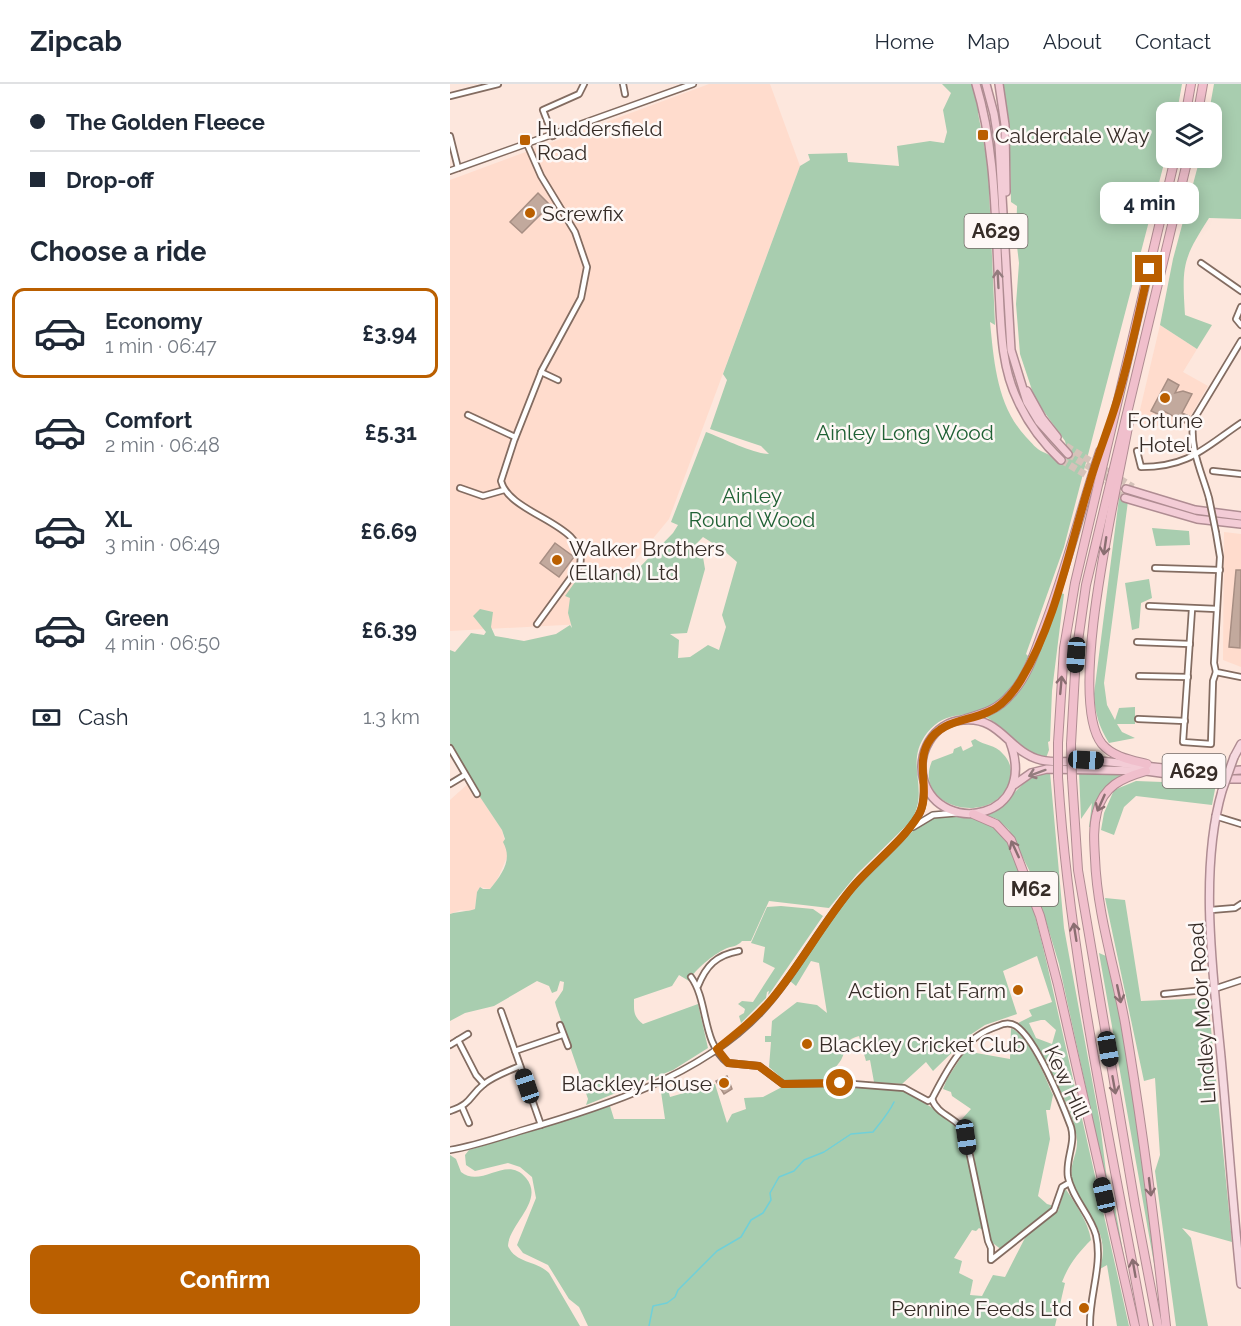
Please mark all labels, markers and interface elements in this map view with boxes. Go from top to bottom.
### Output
text: Zipcab [30,25,122,58]
text: Home [875,29,934,54]
text: Map [967,29,1010,54]
text: About [1043,29,1102,54]
text: Contact [1135,29,1211,54]
map controls [1156,102,1222,168]
button: layers [1156,102,1222,168]
text: The Golden Fleece [66,109,265,135]
place label: Huddersfield Road [537,116,663,165]
place label: Calderdale Way [995,123,1150,148]
marker: Calderdale Way [976,128,990,142]
marker: Huddersfield Road [518,133,532,147]
text: Drop-off [66,167,154,193]
callout: 4 min [1100,182,1198,224]
text: 4 min [1123,191,1176,215]
place label: Screwfix [542,201,624,226]
marker: Screwfix [523,206,537,220]
road number: A629 [964,214,1028,248]
text: Choose a ride [30,236,206,267]
route end [1135,255,1162,282]
one-way arrow [993,269,1004,289]
icon: car [33,306,87,360]
text: Economy [105,308,203,334]
text: £3.94 [362,320,417,346]
text: 1 min · 06:47 [105,334,217,358]
marker: Fortune Hotel [1158,391,1172,405]
icon: car [33,405,87,459]
text: Comfort [105,407,192,433]
place label: Fortune Hotel [1127,408,1203,457]
text: £5.31 [365,419,417,445]
park label: Ainley Long Wood [816,420,994,445]
text: 2 min · 06:48 [105,433,220,457]
park label: Ainley Round Wood [689,483,815,532]
icon: car [33,504,87,558]
text: XL [105,506,132,532]
text: £6.69 [360,518,417,544]
text: 3 min · 06:49 [105,532,220,556]
place label: Walker Brothers (Elland) Ltd [569,536,725,585]
one-way arrow [1099,536,1110,555]
marker: Walker Brothers (Elland) Ltd [550,553,564,567]
icon: car [33,603,87,657]
text: Green [105,605,169,631]
text: £6.39 [361,617,417,643]
text: 4 min · 06:50 [105,631,221,655]
car [1066,636,1086,674]
one-way arrow [1056,675,1067,695]
icon: cash [30,701,63,734]
text: Cash [78,704,129,730]
text: 1.3 km [363,705,420,729]
car [1068,750,1104,770]
road number: A629 [1162,754,1226,788]
one-way arrow [1028,768,1047,779]
one-way arrow [1094,794,1106,812]
one-way arrow [1009,841,1021,859]
road number: M62 [1004,872,1058,906]
street label: Lindley Moor Road [1183,921,1221,1105]
one-way arrow [1069,922,1080,942]
place label: Action Flat Farm [848,978,1006,1003]
marker: Action Flat Farm [1011,983,1025,997]
one-way arrow [1113,985,1125,1004]
car [1096,1030,1120,1068]
place label: Blackley Cricket Club [819,1032,1025,1057]
marker: Blackley Cricket Club [800,1037,814,1051]
street label: Kew Hill [1039,1041,1095,1123]
car [513,1066,541,1106]
route start [826,1069,853,1096]
place label: Blackley House [562,1071,712,1096]
one-way arrow [1109,1075,1120,1094]
marker: Blackley House [717,1076,731,1090]
car [955,1118,977,1156]
car [1091,1175,1117,1215]
one-way arrow [1145,1176,1156,1196]
button: Confirm [30,1245,420,1314]
one-way arrow [1128,1259,1139,1279]
place label: Pennine Feeds Ltd [891,1296,1072,1321]
marker: Pennine Feeds Ltd [1077,1301,1091,1315]

